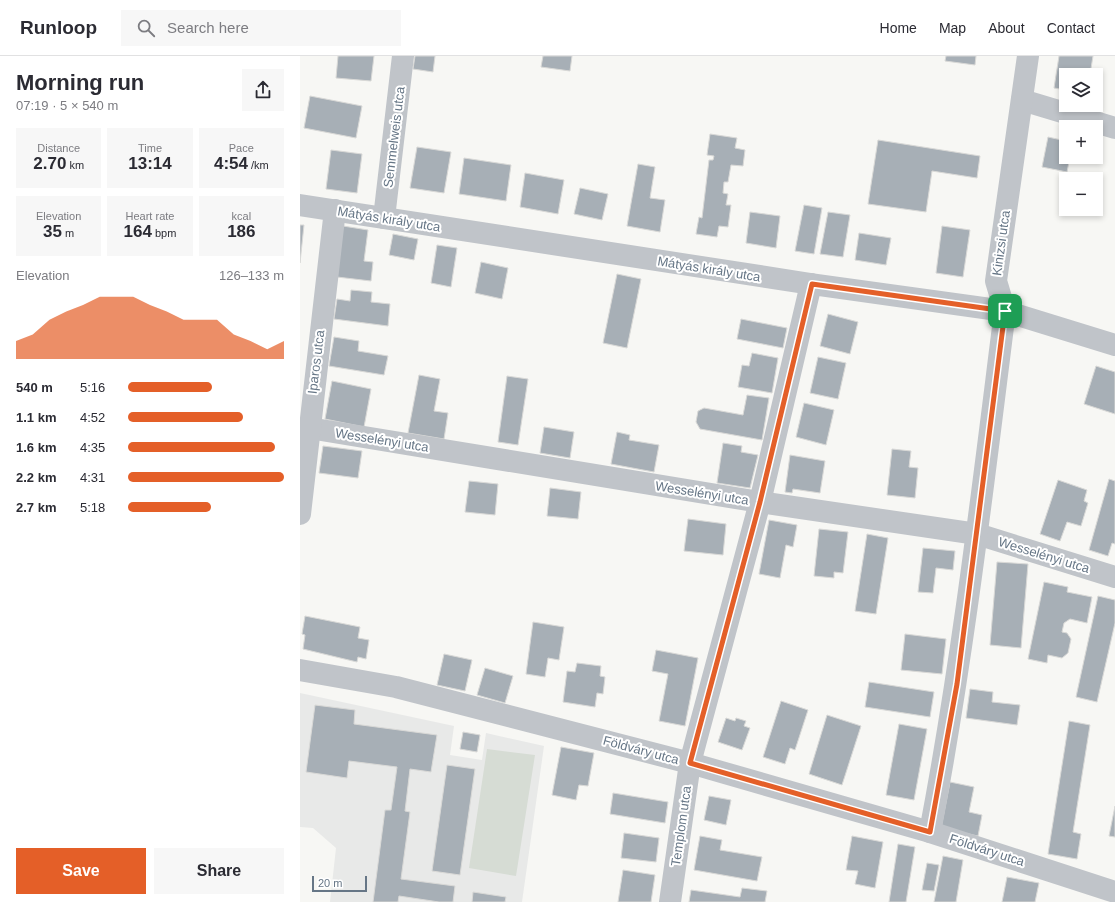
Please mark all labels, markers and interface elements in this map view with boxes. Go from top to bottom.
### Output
search box [121,10,401,46]
text: Runloop [20,17,97,38]
icon: search [135,17,157,39]
text: Search here [167,19,249,36]
text: Home [880,20,917,36]
text: Map [939,20,966,36]
text: About [988,20,1025,36]
text: Contact [1047,20,1095,36]
map controls [1059,68,1103,216]
button: layers [1059,68,1103,112]
button: share [242,69,284,111]
text: Morning run [16,70,144,95]
street label: Semmelweis utca [380,85,408,188]
text: 07:19 · 5 × 540 m [16,98,118,113]
button: + [1059,120,1103,164]
text: Distance [37,142,80,154]
text: Time [138,142,162,154]
text: Pace [229,142,254,154]
text: 2.70 [33,154,66,173]
text: 13:14 [128,154,172,173]
text: 4:54 [214,154,248,173]
text: km [66,159,84,171]
text: /km [248,159,269,171]
button: − [1059,172,1103,216]
street label: Mátyás király utca [336,203,442,235]
street label: Kinizsi utca [989,209,1013,277]
text: Elevation [36,210,81,222]
text: Heart rate [126,210,174,222]
text: kcal [232,210,251,222]
text: 35 [43,222,62,241]
text: 164 [124,222,152,241]
text: 186 [227,222,256,241]
text: m [62,227,74,239]
text: bpm [152,227,176,239]
street label: Mátyás király utca [656,253,762,285]
text: Elevation [16,268,69,283]
text: 126–133 m [219,268,284,283]
pin [988,294,1022,328]
icon: arrive [994,300,1016,322]
street label: Iparos utca [305,328,327,395]
text: 540 m [16,380,53,395]
text: 5:16 [80,380,105,395]
text: 1.1 km [16,410,56,425]
text: 4:52 [80,410,105,425]
street label: Wesselényi utca [334,425,431,455]
text: 1.6 km [16,440,56,455]
text: 4:35 [80,440,105,455]
text: 2.2 km [16,470,56,485]
text: 4:31 [80,470,105,485]
street label: Wesselényi utca [654,478,751,508]
text: 2.7 km [16,500,56,515]
text: 5:18 [80,500,105,515]
street label: Wesselényi utca [997,534,1092,576]
street label: Földváry utca [601,733,681,768]
street label: Templom utca [668,784,694,867]
street label: Földváry utca [948,831,1027,869]
button: Save [16,848,146,894]
button: Share [154,848,284,894]
scale bar [312,874,367,893]
text: 20 m [318,877,342,889]

